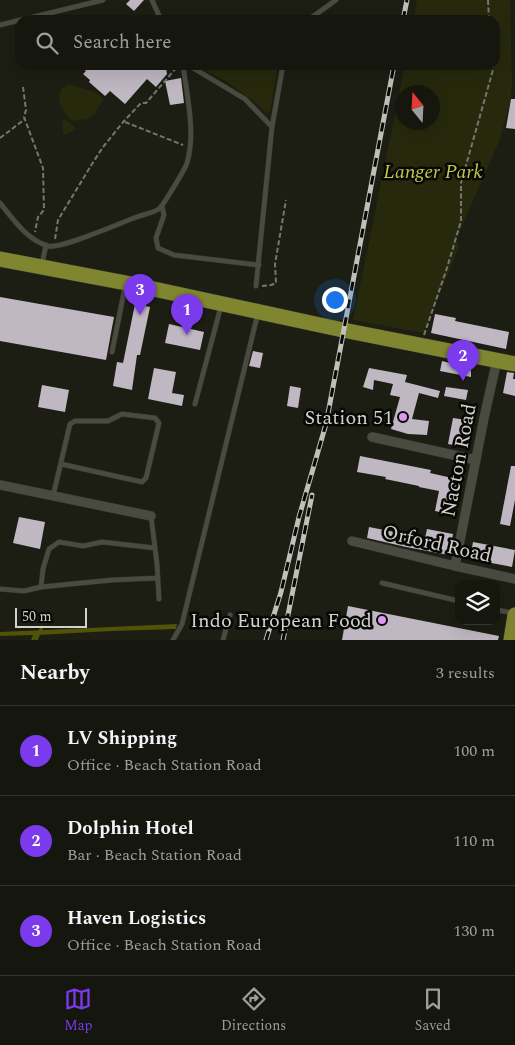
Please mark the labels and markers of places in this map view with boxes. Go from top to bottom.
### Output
pin: 3 [124,274,156,315]
pin: 1 [171,294,203,335]
pin: 2 [447,340,479,381]
place label: Station 51 [305,403,393,433]
marker: Station 51 [397,411,409,423]
place label: Indo European Food [190,606,372,636]
marker: Indo European Food [376,614,388,626]

